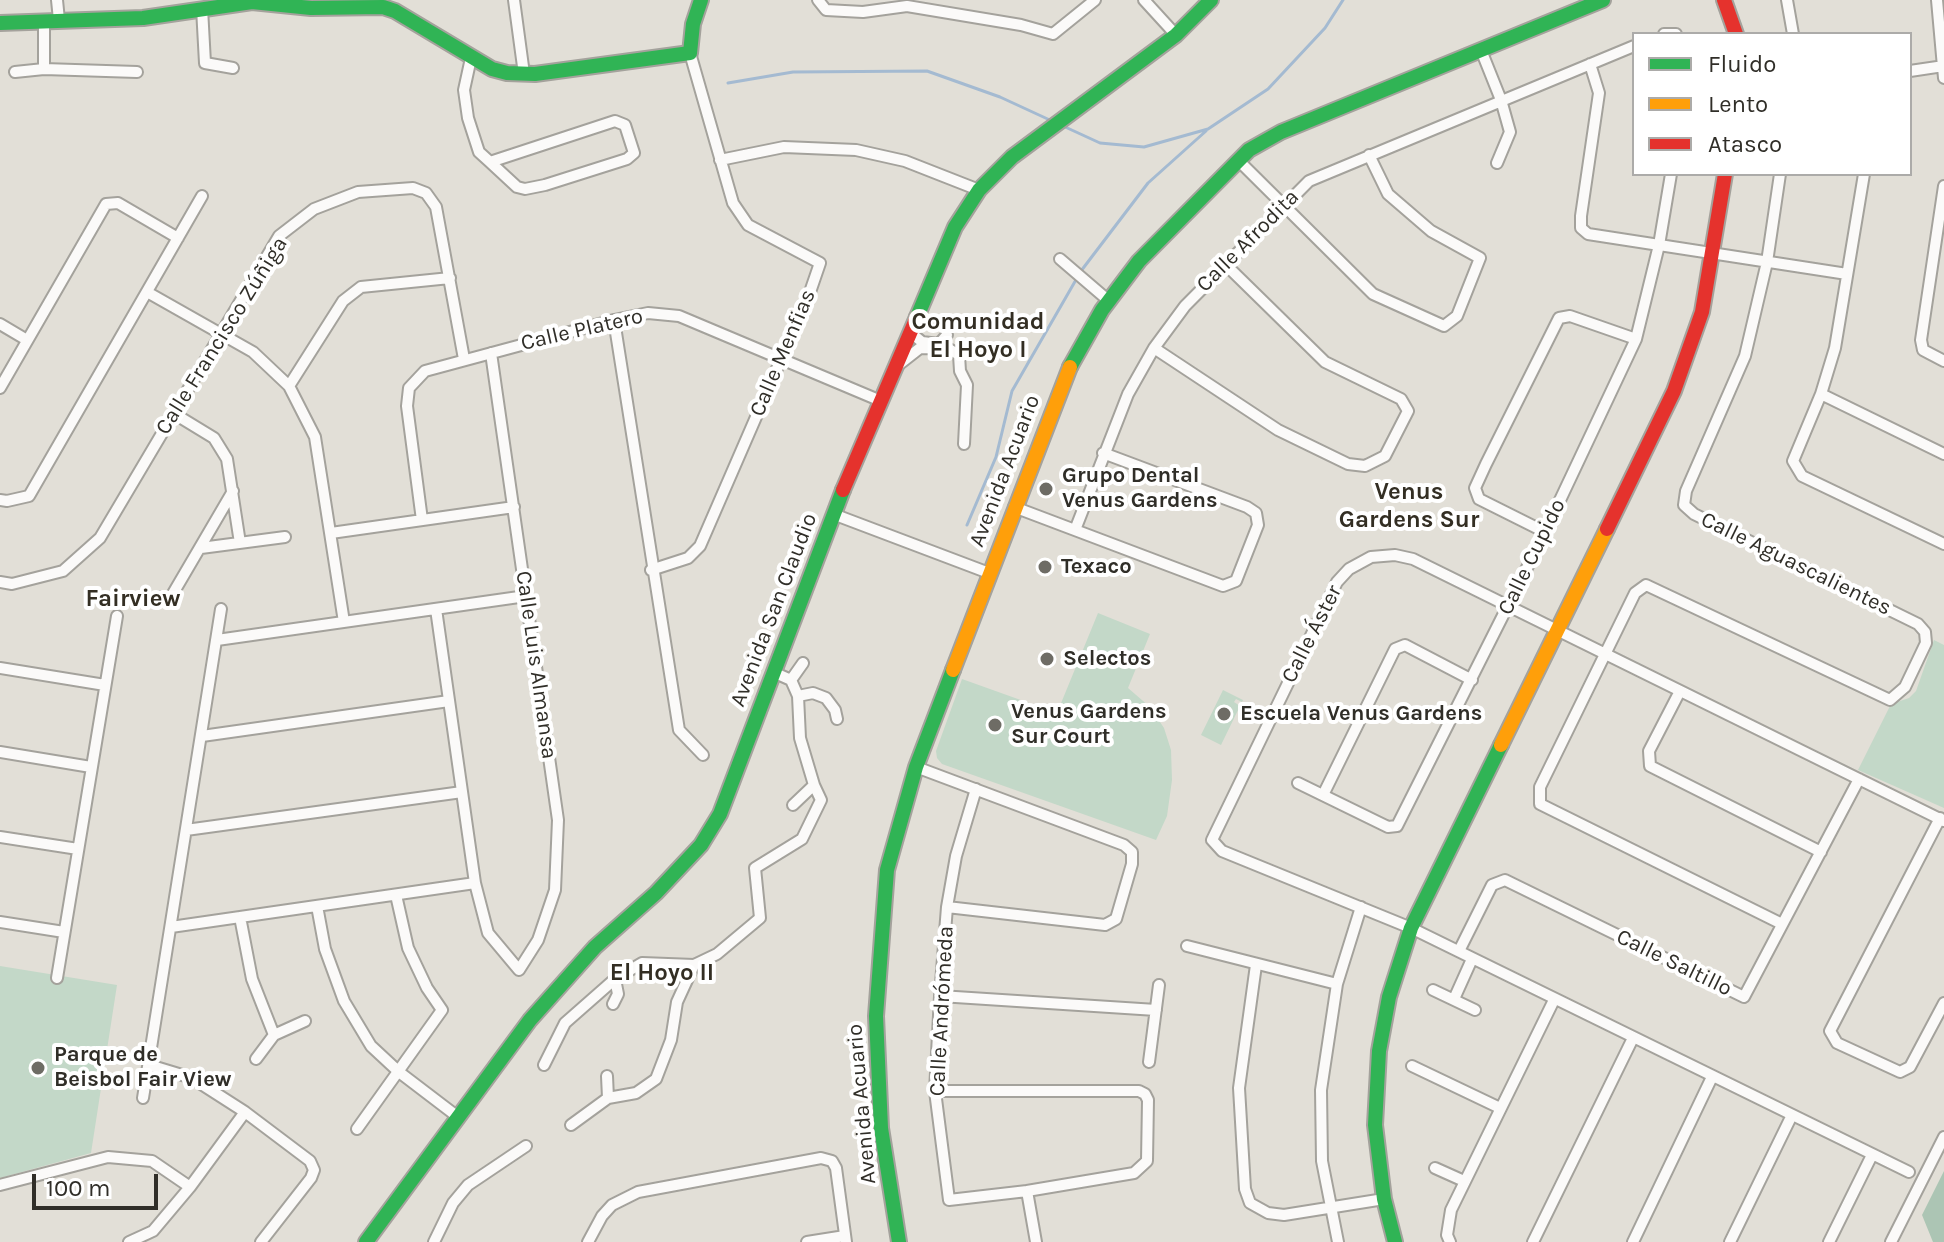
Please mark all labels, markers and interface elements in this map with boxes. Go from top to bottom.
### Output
legend [1632,32,1912,176]
text: Fluido [1708,50,1776,78]
text: Lento [1708,90,1768,118]
text: Atasco [1708,130,1782,158]
street label: Calle Afrodita [1191,184,1305,298]
street label: Calle Francisco Zúñiga [150,232,294,440]
street label: Calle Menfias [744,286,822,420]
street label: Calle Platero [518,303,646,357]
district label: Comunidad El Hoyo I [912,308,1044,364]
street label: Avenida Acuario [964,391,1046,551]
place label: Grupo Dental Venus Gardens [1062,463,1218,514]
district label: Venus Gardens Sur [1339,478,1479,534]
marker: Grupo Dental Venus Gardens [1037,480,1055,498]
street label: Calle Cupido [1493,495,1571,619]
street label: Calle Aguascalientes [1697,506,1895,622]
street label: Avenida San Claudio [725,509,823,711]
place label: Texaco [1061,554,1132,580]
marker: Texaco [1036,558,1054,576]
street label: Calle Luis Almansa [510,569,562,761]
street label: Calle Áster [1276,581,1348,687]
district label: Fairview [85,585,181,613]
place label: Selectos [1063,646,1151,672]
marker: Selectos [1038,650,1056,668]
place label: Venus Gardens Sur Court [1011,699,1167,750]
place label: Escuela Venus Gardens [1240,701,1482,727]
marker: Escuela Venus Gardens [1215,705,1233,723]
marker: Venus Gardens Sur Court [986,716,1004,734]
street label: Calle Saltillo [1612,924,1736,1002]
street label: Calle Andrómeda [924,925,960,1097]
district label: El Hoyo II [610,959,714,987]
street label: Avenida Acuario [842,1023,882,1185]
place label: Parque de Beisbol Fair View [54,1042,232,1094]
marker: Parque de Beisbol Fair View [29,1059,47,1077]
scale bar [36,1158,162,1208]
text: 100 m [46,1174,111,1202]

